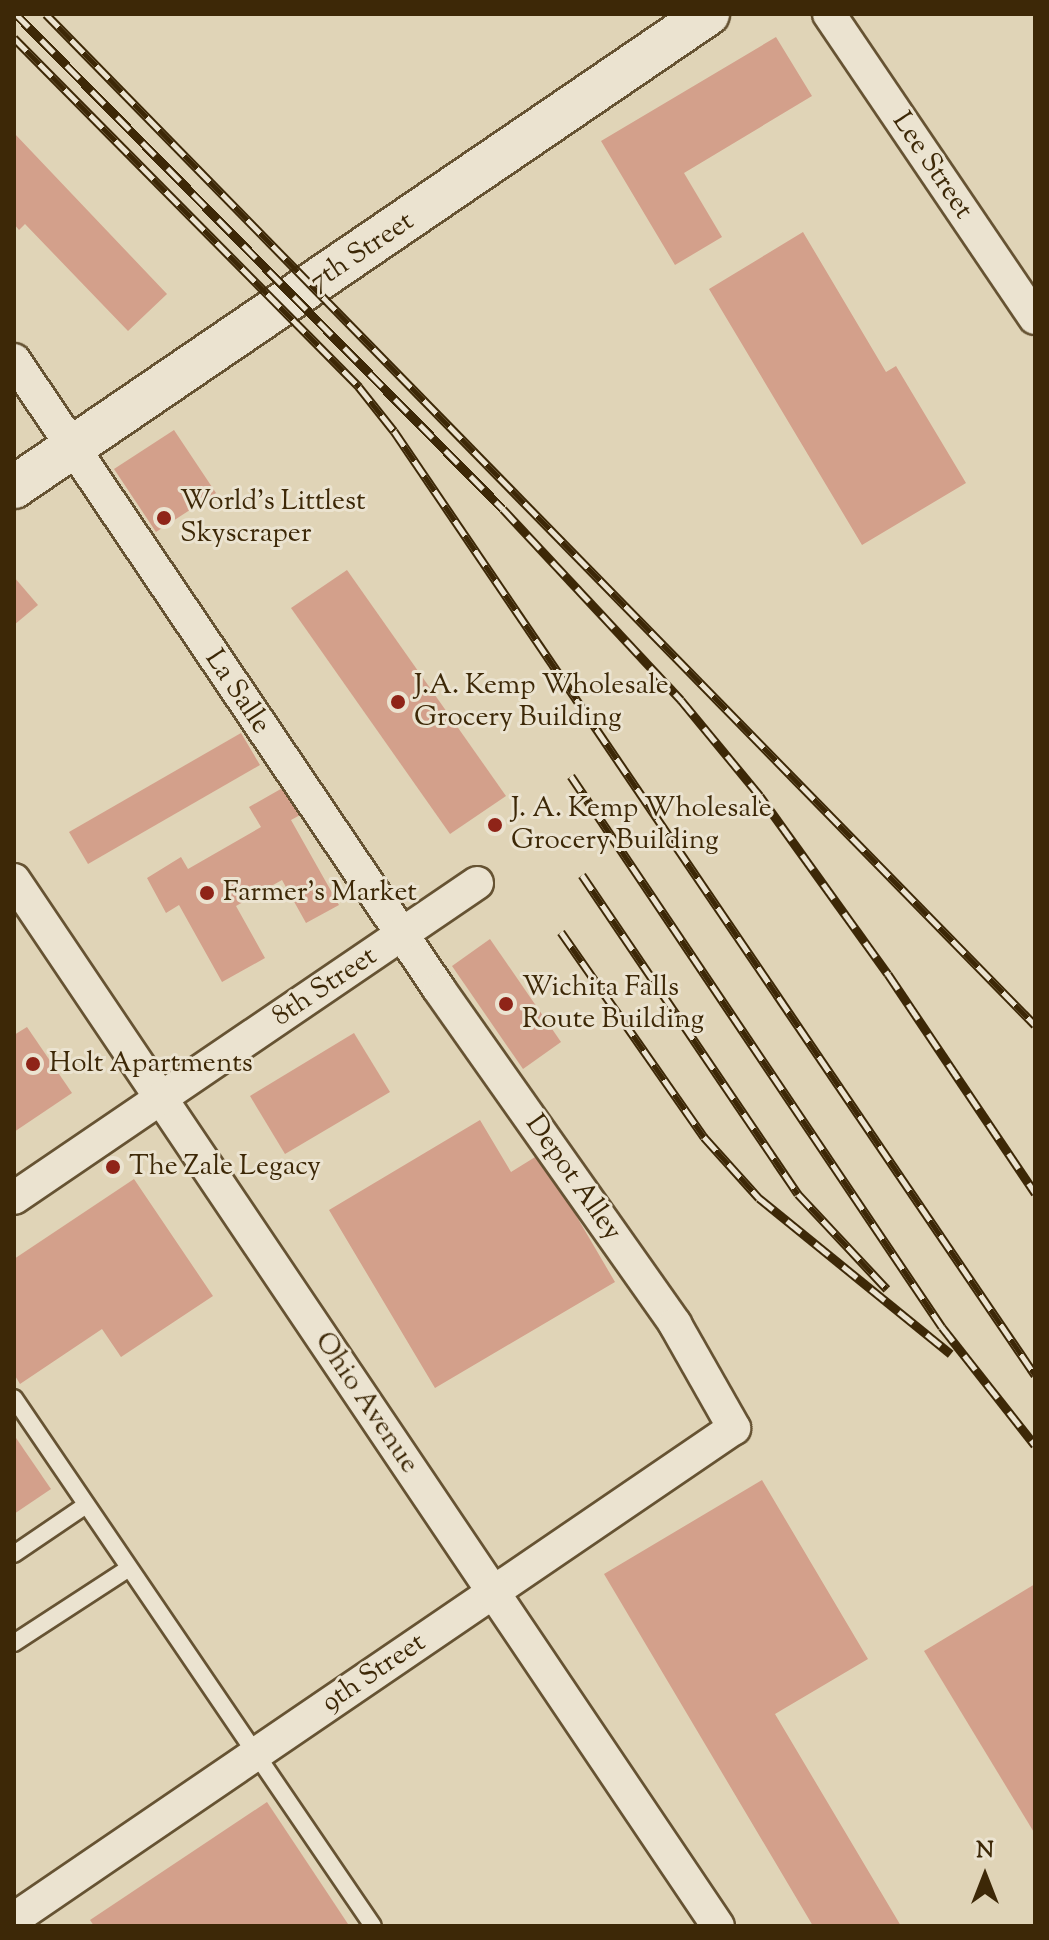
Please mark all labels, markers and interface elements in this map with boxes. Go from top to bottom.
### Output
street label: Lee Street [884,106,980,226]
street label: 7th Street [304,205,420,299]
place label: World's Littlest Skyscraper [180,485,366,551]
marker: World's Littlest Skyscraper [155,509,173,527]
street label: La Salle [197,644,277,740]
place label: J.A. Kemp Wholesale Grocery Building [414,669,669,735]
marker: J.A. Kemp Wholesale Grocery Building [389,693,407,711]
place label: J. A. Kemp Wholesale Grocery Building [511,792,772,858]
marker: J. A. Kemp Wholesale Grocery Building [486,816,504,834]
place label: Farmer's Market [223,876,417,910]
marker: Farmer's Market [198,884,216,902]
street label: 8th Street [267,940,383,1034]
place label: Wichita Falls Route Building [522,971,704,1037]
marker: Wichita Falls Route Building [497,995,515,1013]
place label: Holt Apartments [49,1047,253,1081]
marker: Holt Apartments [24,1055,42,1073]
street label: Depot Alley [517,1109,629,1247]
place label: The Zale Legacy [129,1150,321,1184]
marker: The Zale Legacy [104,1158,122,1176]
street label: Ohio Avenue [307,1326,425,1480]
street label: 9th Street [316,1626,432,1720]
north arrow [945,1836,1025,1916]
text: N [976,1836,994,1868]

